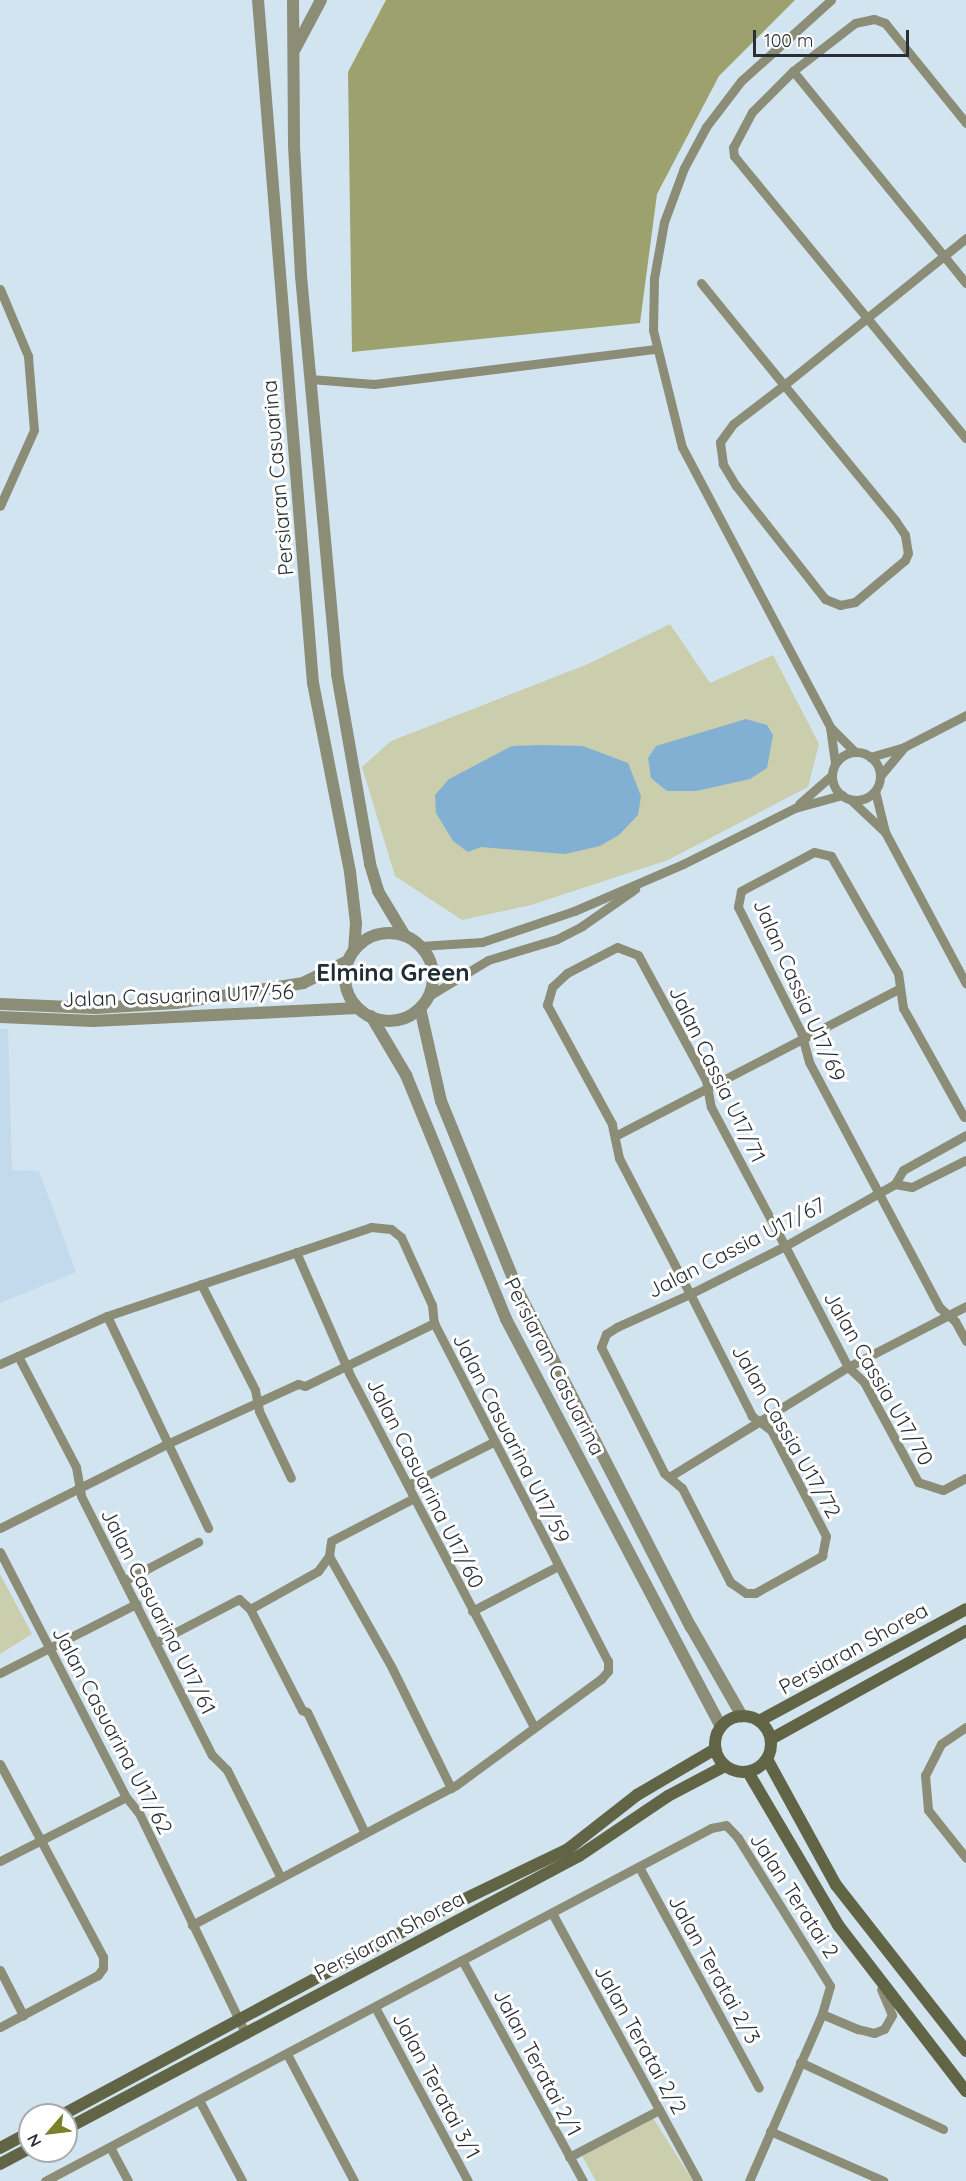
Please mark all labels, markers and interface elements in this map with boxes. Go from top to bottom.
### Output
scale bar [756,18,912,56]
text: 100 m [764,29,813,52]
street label: Persiaran Casuarina [256,379,298,577]
street label: Jalan Cassia U17/69 [748,895,852,1085]
district label: Elmina Green [316,959,470,987]
street label: Jalan Casuarina U17/56 [62,978,294,1012]
street label: Jalan Cassia U17/71 [664,982,772,1166]
street label: Jalan Cassia U17/67 [643,1191,829,1303]
street label: Persiaran Casuarina [499,1273,611,1459]
street label: Jalan Cassia U17/70 [819,1286,939,1470]
street label: Jalan Casuarina U17/59 [448,1329,576,1547]
street label: Jalan Cassia U17/72 [727,1340,847,1522]
street label: Jalan Casuarina U17/60 [362,1374,490,1592]
street label: Jalan Casuarina U17/61 [96,1504,222,1718]
street label: Persiaran Shorea [774,1597,932,1699]
street label: Jalan Casuarina U17/62 [47,1622,179,1838]
street label: Jalan Teratai 2 [745,1828,845,1962]
street label: Persiaran Shorea [310,1885,468,1985]
street label: Jalan Teratai 2/3 [664,1890,766,2048]
street label: Jalan Teratai 2/2 [589,1960,693,2118]
street label: Jalan Teratai 2/1 [489,1984,587,2140]
street label: Jalan Teratai 3/1 [388,2007,486,2163]
north arrow [18,2103,78,2163]
text: N [22,2131,45,2150]

